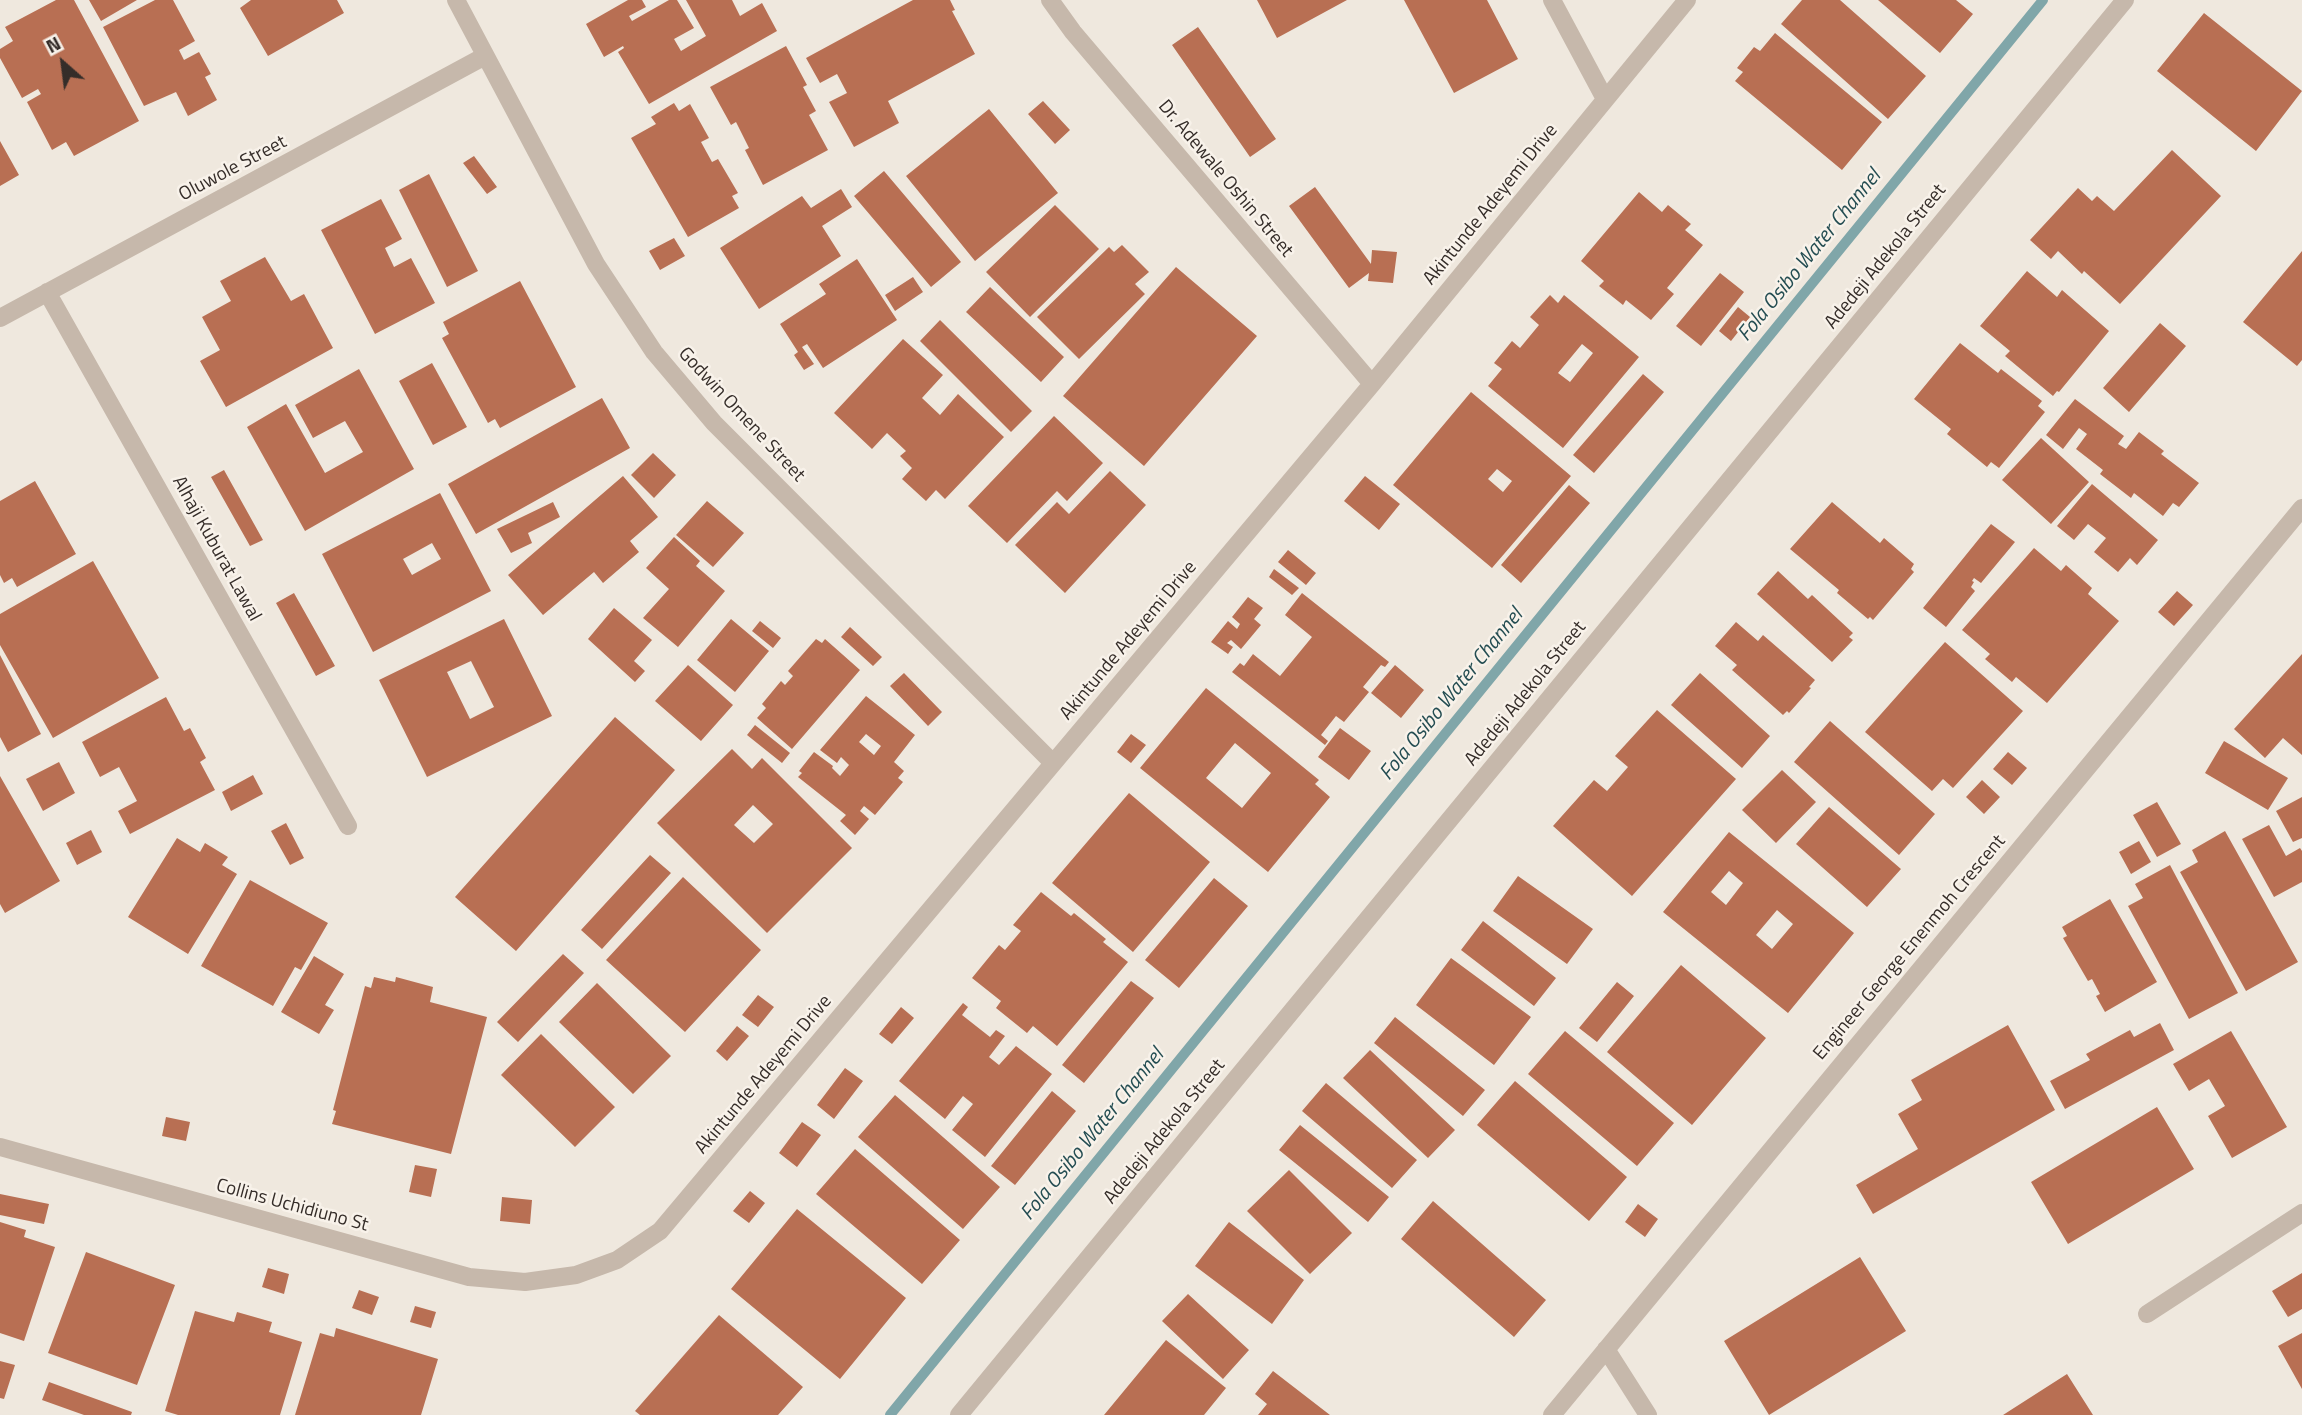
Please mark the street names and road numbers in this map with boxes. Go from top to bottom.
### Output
street label: Dr. Adewale Oshin Street [1153,96,1297,262]
street label: Akintunde Adeyemi Drive [1419,120,1563,290]
street label: Oluwole Street [175,131,291,207]
street label: Adedeji Adekola Street [1821,180,1951,334]
street label: Godwin Omene Street [673,343,809,487]
street label: Alhaji Kuburat Lawal [167,472,265,626]
street label: Akintunde Adeyemi Drive [1056,557,1202,725]
street label: Adedeji Adekola Street [1461,617,1591,771]
street label: Engineer George Enenmoh Crescent [1809,831,2011,1065]
street label: Akintunde Adeyemi Drive [691,991,837,1159]
street label: Adedeji Adekola Street [1100,1055,1230,1209]
street label: Collins Uchidiuno St [213,1175,371,1237]

